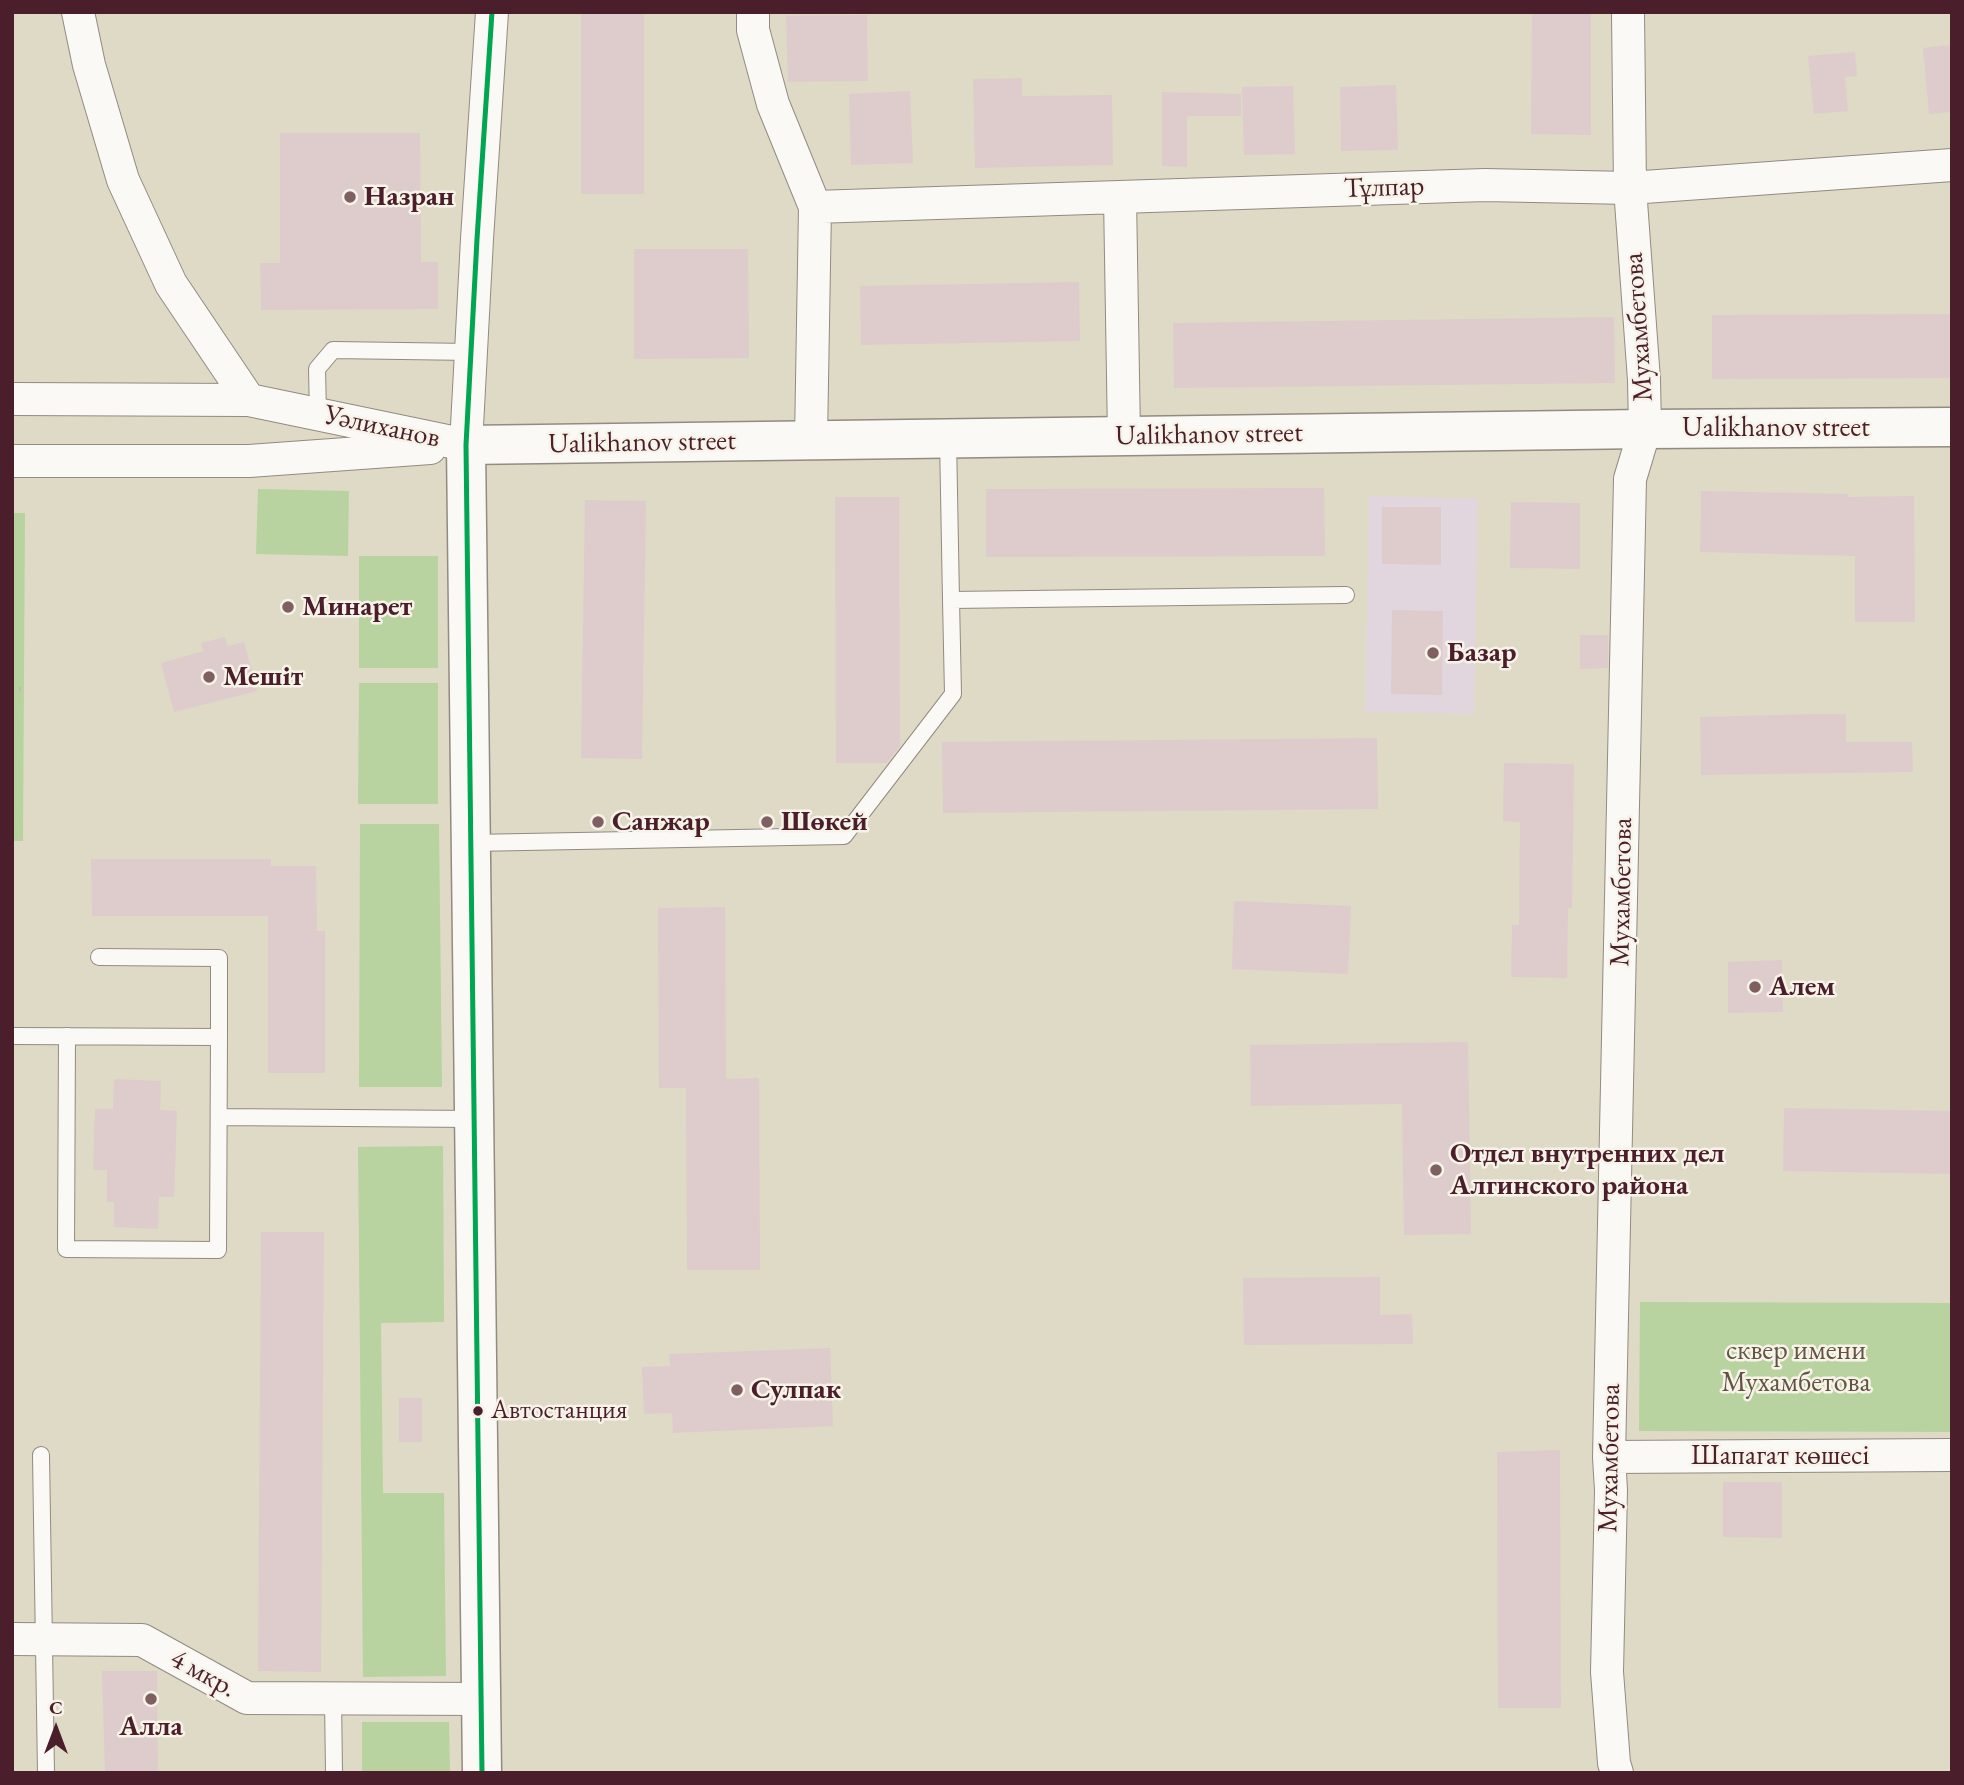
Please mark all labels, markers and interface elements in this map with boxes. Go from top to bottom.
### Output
street label: Тұлпар [1343,170,1425,206]
place label: Назран [364,180,454,214]
marker: Назран [342,189,358,205]
street label: Мухамбетова [1617,251,1661,403]
street label: Уәлиханов [321,398,443,456]
street label: Ualikhanov street [1682,411,1870,445]
street label: Ualikhanov street [1115,417,1303,453]
street label: Ualikhanov street [548,425,736,461]
place label: Минарет [302,590,412,624]
marker: Минарет [280,599,296,615]
place label: Базар [1447,636,1516,670]
marker: Базар [1425,645,1441,661]
place label: Мешіт [223,660,303,694]
marker: Мешіт [201,669,217,685]
place label: Санжар [612,805,710,839]
place label: Шөкей [781,805,868,839]
marker: Санжар [590,814,606,830]
marker: Шөкей [759,814,775,830]
street label: Мухамбетова [1604,817,1640,967]
place label: Алем [1769,970,1835,1004]
marker: Алем [1747,979,1763,995]
place label: Отдел внутренних дел Алгинского района [1450,1137,1725,1203]
marker: Отдел внутренних дел Алгинского района [1428,1162,1444,1178]
park label: сквер имени Мухамбетова [1721,1334,1871,1400]
place label: Сулпак [751,1373,841,1407]
marker: Сулпак [729,1382,745,1398]
street label: Мухамбетова [1592,1383,1628,1533]
place label: Автостанция [491,1395,627,1427]
marker: Автостанция [471,1404,485,1418]
street label: Шапагат көшесі [1691,1439,1869,1473]
street label: 4 мкр. [164,1642,242,1706]
marker: Алла [143,1691,159,1707]
north arrow [21,1694,91,1764]
text: С [49,1695,63,1720]
place label: Алла [119,1710,183,1744]

